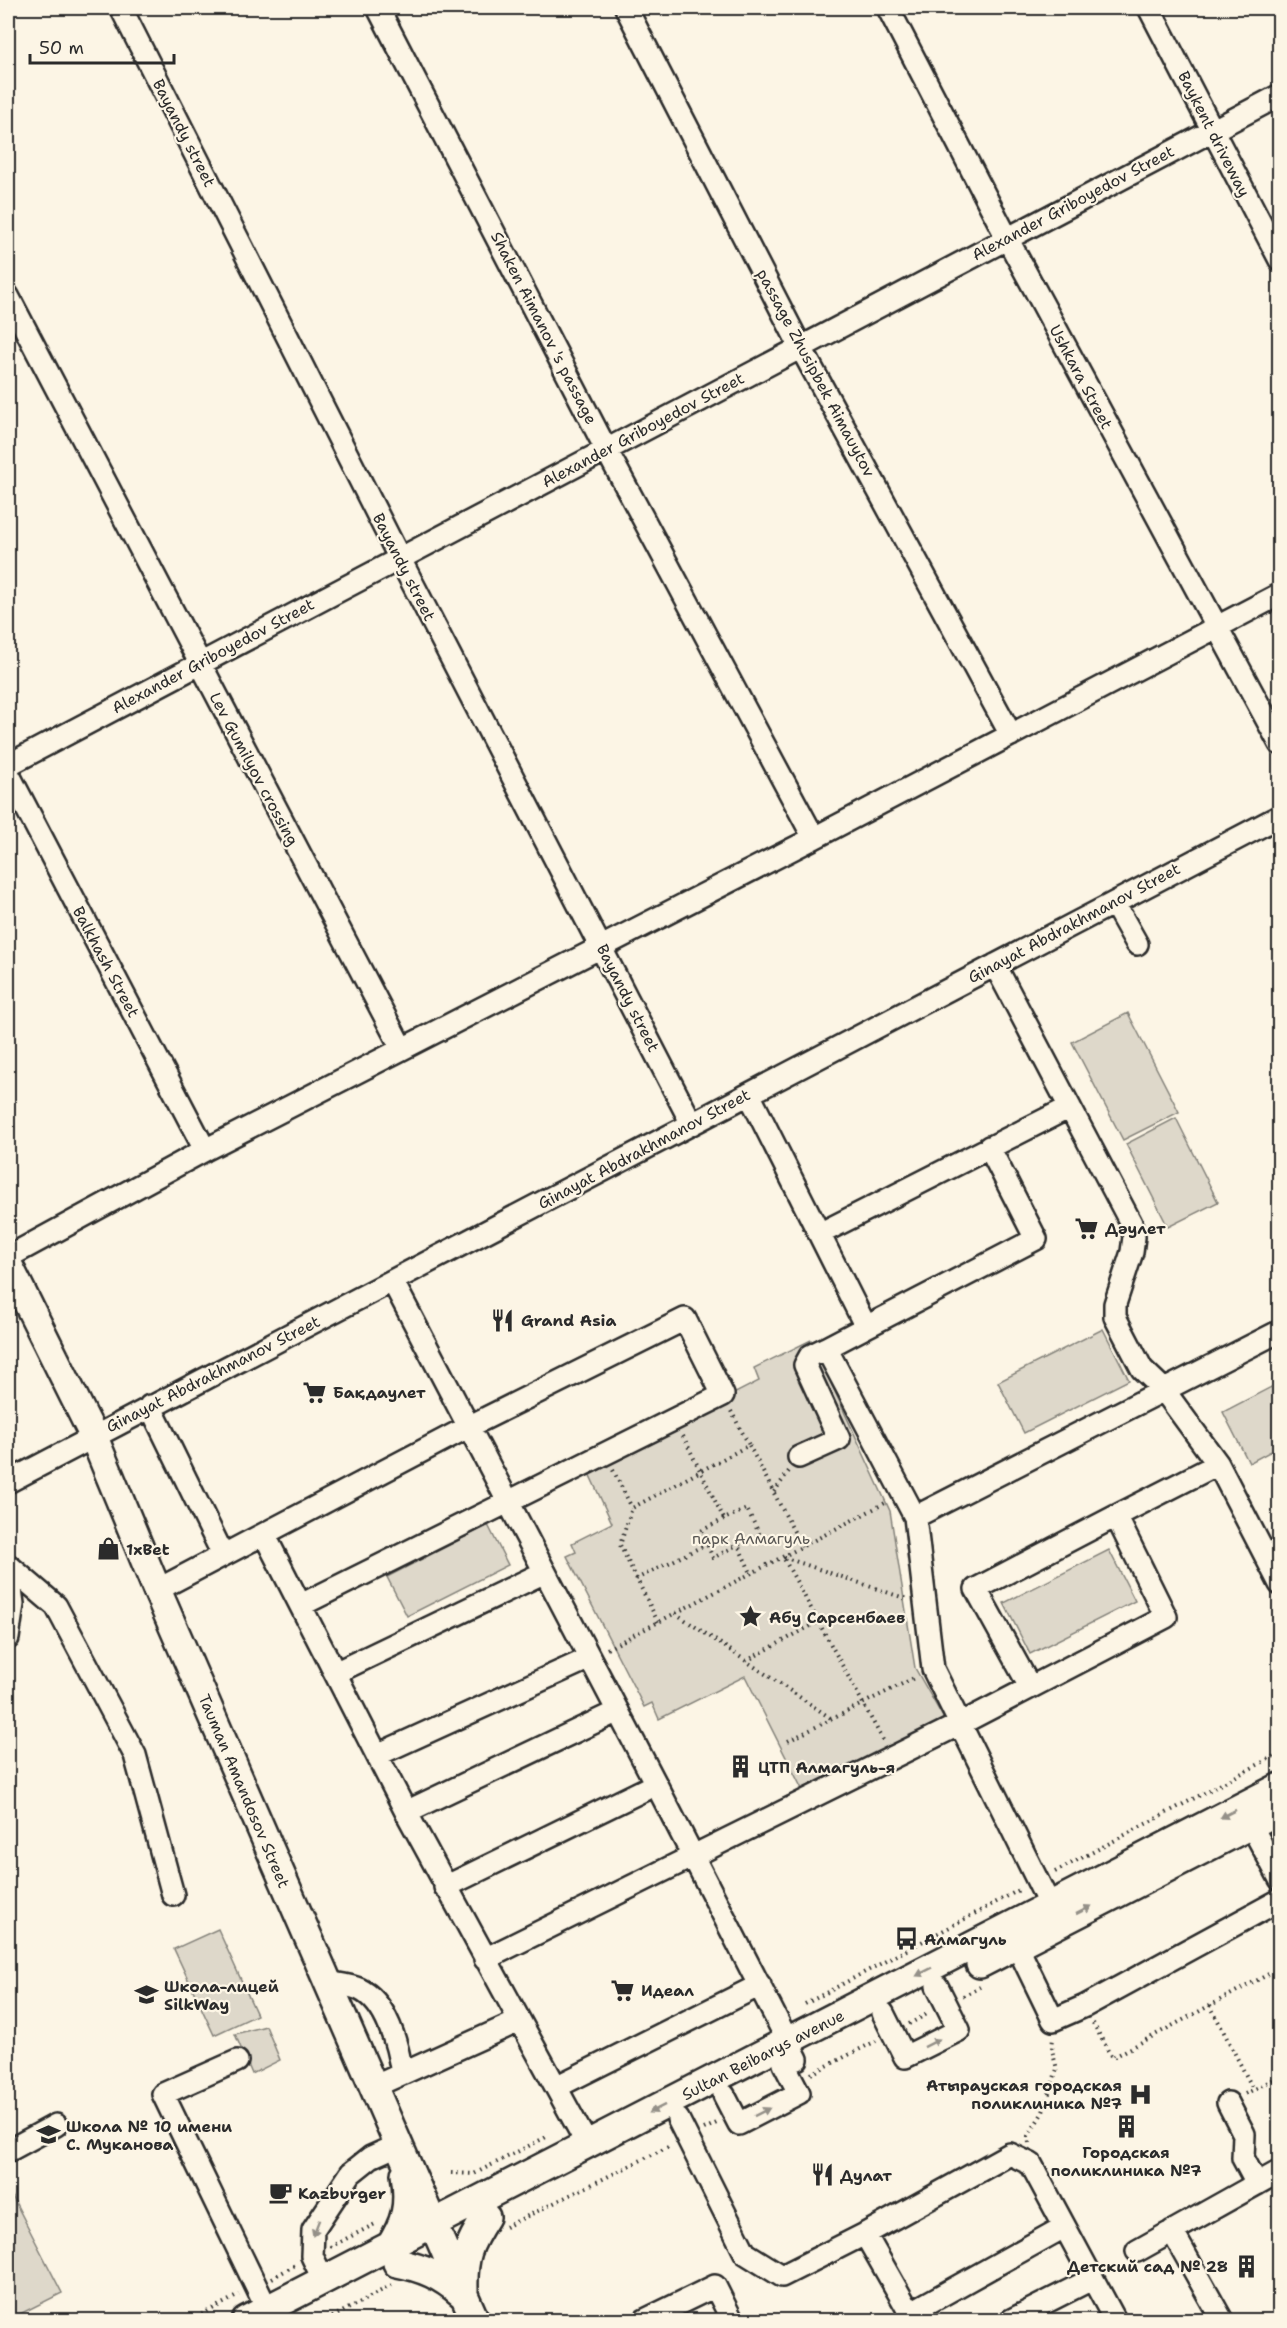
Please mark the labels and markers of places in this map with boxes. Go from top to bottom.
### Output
supermarket icon: Дәулет [1074,1215,1100,1241]
place label: Дәулет [1105,1218,1166,1239]
restaurant icon: Grand Asia [490,1307,516,1333]
place label: Grand Asia [521,1310,616,1331]
supermarket icon: Бақдаулет [302,1379,328,1405]
place label: Бақдаулет [333,1382,426,1403]
shop icon: 1xBet [95,1536,121,1562]
place label: 1xBet [126,1539,170,1560]
place icon: Абу Сарсенбаев [738,1604,764,1630]
place label: Абу Сарсенбаев [769,1607,905,1628]
building icon: ЦТП Алмагуль-я [727,1754,753,1780]
place label: ЦТП Алмагуль-я [758,1757,895,1778]
bus stop icon: Алмагуль [893,1926,919,1952]
place label: Алмагуль [924,1929,1007,1950]
place label: Школа-лицей SilkWay [164,1976,279,2015]
supermarket icon: Идеал [610,1977,636,2003]
place label: Идеал [641,1980,694,2001]
school or university icon: Школа-лицей SilkWay [133,1982,159,2008]
place label: Атырауская городская поликлиника №7 [926,2075,1122,2114]
hospital icon: Атырауская городская поликлиника №7 [1127,2081,1153,2107]
building icon: Городская поликлиника №7 [1113,2114,1139,2140]
place label: Школа № 10 имени С. Муканова [66,2116,232,2155]
school or university icon: Школа № 10 имени С. Муканова [35,2122,61,2148]
place label: Городская поликлиника №7 [1051,2142,1201,2181]
restaurant icon: Дулат [809,2162,835,2188]
place label: Дулат [840,2165,892,2186]
cafe icon: Kazburger [267,2180,293,2206]
place label: Kazburger [298,2183,387,2204]
building icon: Детский сад № 28 [1233,2253,1259,2279]
place label: Детский сад № 28 [1067,2256,1228,2277]

